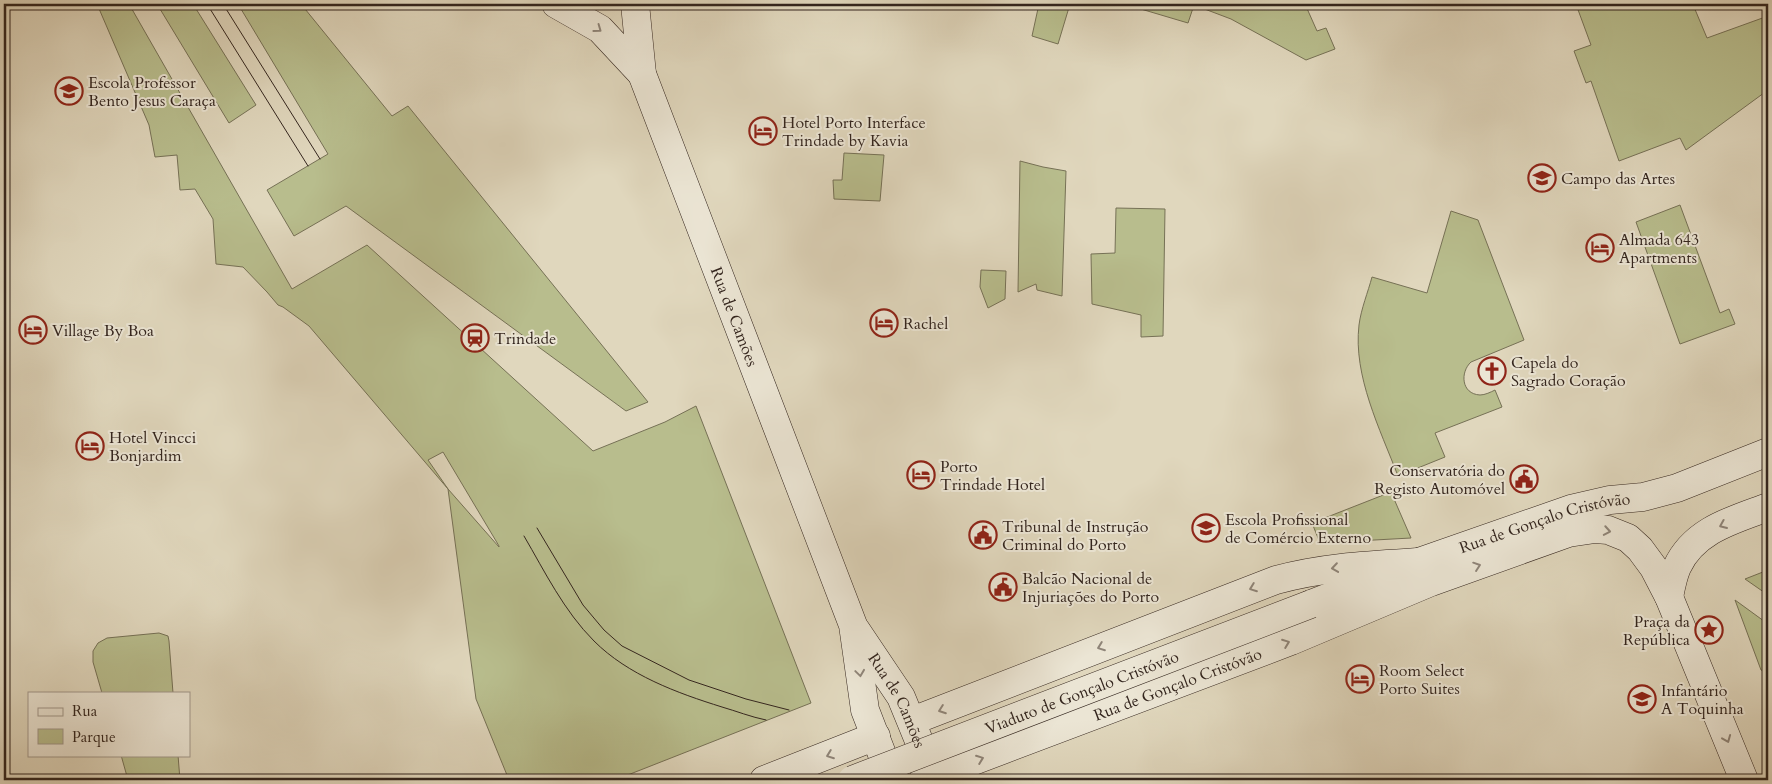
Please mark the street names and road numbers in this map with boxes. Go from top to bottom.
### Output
street label: Rua de Camões [705,264,763,370]
street label: Rua de Gonçalo Cristóvão [1456,488,1632,559]
street label: Rua de Gonçalo Cristóvão [1091,643,1265,727]
street label: Viaduto de Gonçalo Cristóvão [982,646,1182,740]
street label: Rua de Camões [862,649,931,751]

